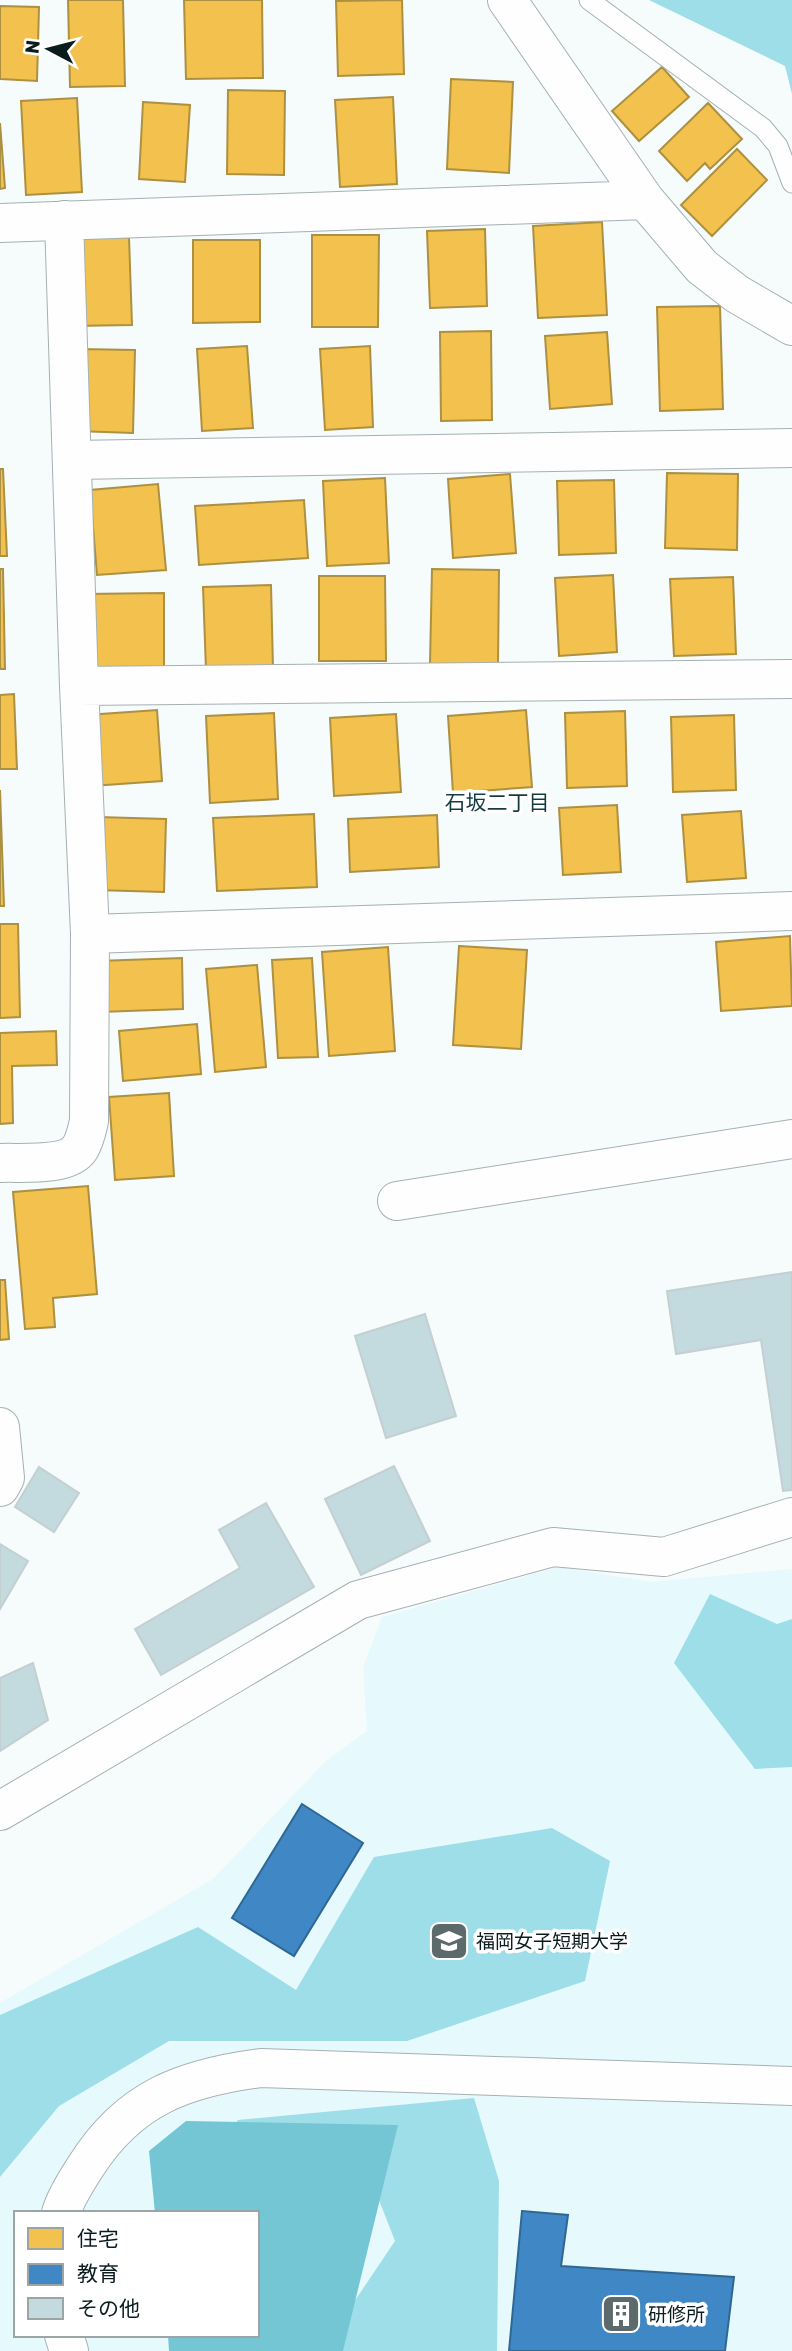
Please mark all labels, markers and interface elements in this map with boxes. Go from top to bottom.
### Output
north arrow [14,14,84,84]
text: N [20,39,45,55]
district label: 石坂二丁目 [445,790,550,815]
school or university icon: 福岡女子短期大学 [428,1920,470,1962]
place label: 福岡女子短期大学 [476,1930,628,1953]
legend [14,2211,259,2337]
text: 住宅 [77,2226,119,2251]
text: 教育 [77,2261,119,2286]
building icon: 研修所 [600,2293,642,2335]
text: その他 [77,2296,140,2321]
place label: 研修所 [648,2303,705,2326]

